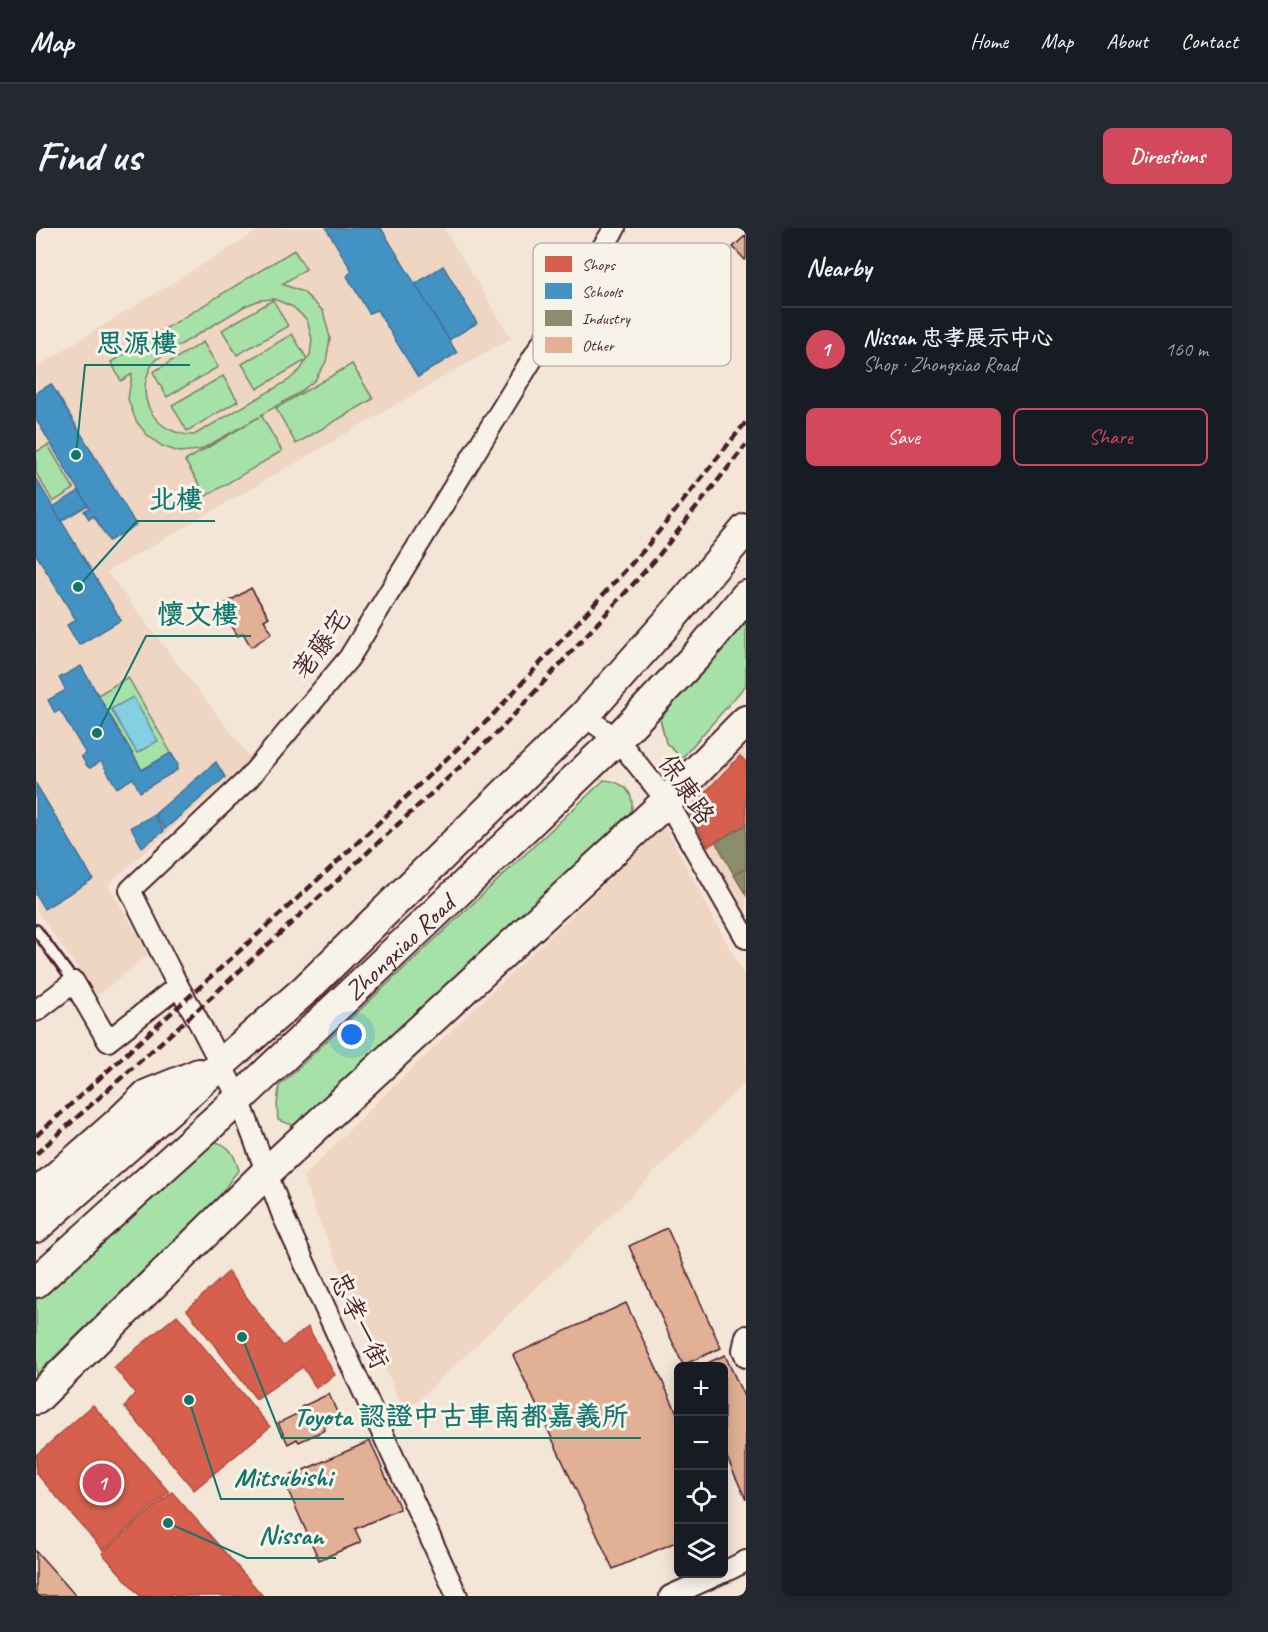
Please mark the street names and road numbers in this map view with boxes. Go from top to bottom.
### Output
street label: 荖藤宅 [285,603,358,686]
street label: 保康路 [651,748,722,831]
street label: Zhongxiao Road [338,885,464,1008]
street label: 忠孝一街 [323,1266,396,1374]

